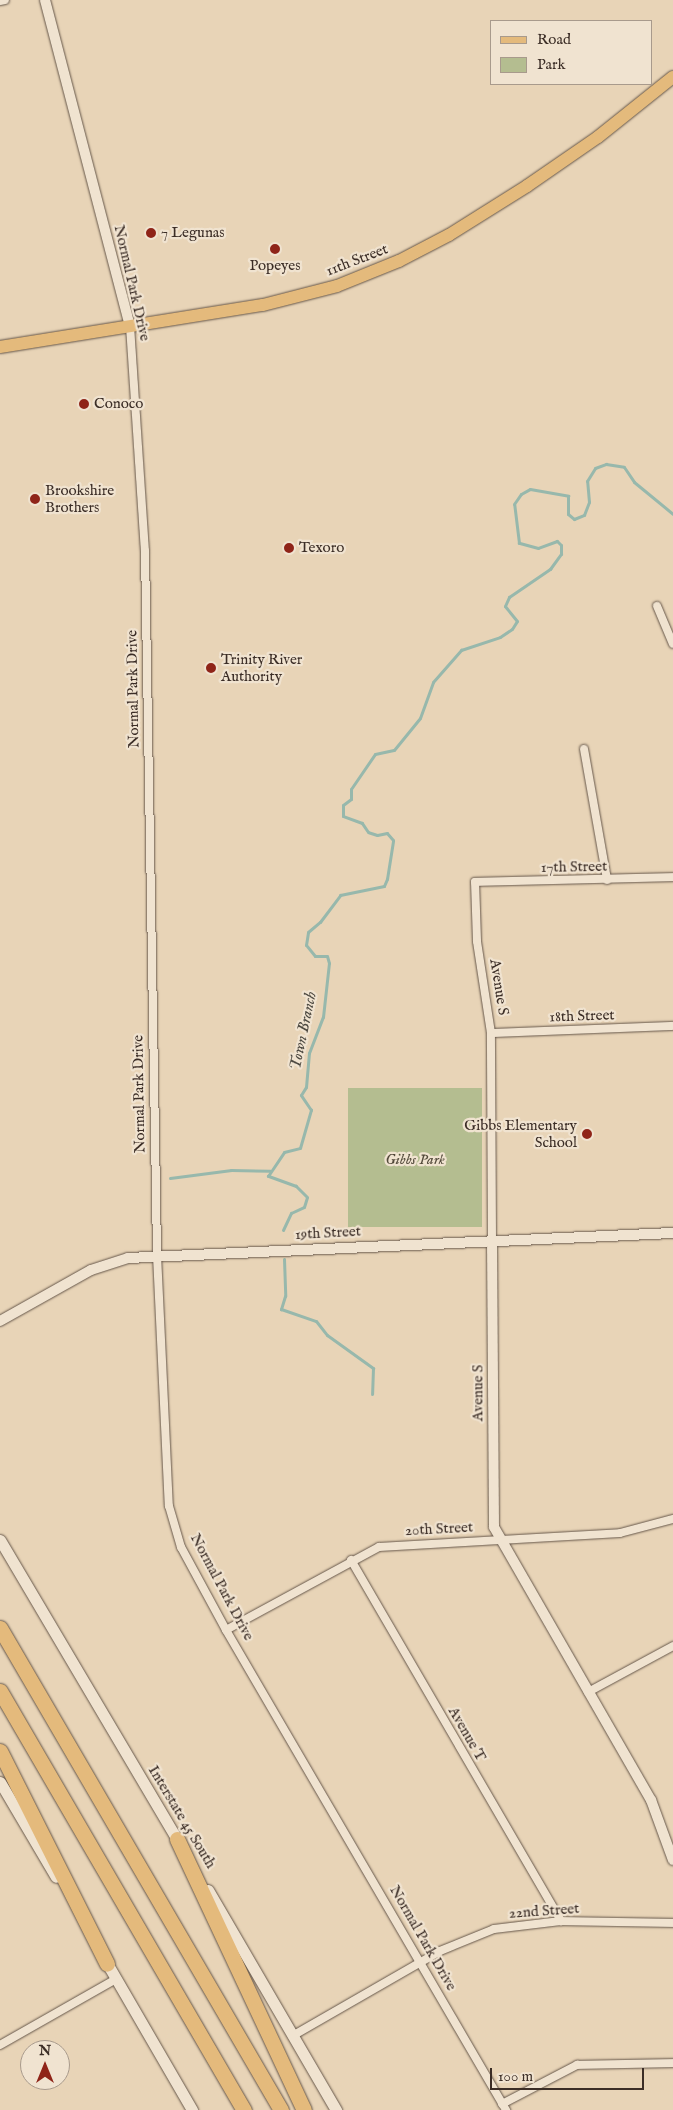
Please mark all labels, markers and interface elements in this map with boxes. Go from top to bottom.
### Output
legend [490,20,653,85]
text: Road [537,30,571,49]
text: Park [537,55,566,74]
street label: Normal Park Drive [110,223,154,343]
place label: 7 Legunas [161,224,225,242]
marker: 7 Legunas [145,227,157,239]
street label: 11th Street [324,240,390,280]
marker: Popeyes [269,243,281,255]
place label: Popeyes [250,257,300,275]
place label: Conoco [94,395,143,413]
marker: Conoco [78,398,90,410]
place label: Brookshire Brothers [45,481,114,516]
marker: Brookshire Brothers [29,493,41,505]
place label: Texoro [299,539,344,557]
marker: Texoro [283,542,295,554]
street label: Normal Park Drive [123,630,143,748]
place label: Trinity River Authority [221,650,302,685]
marker: Trinity River Authority [205,662,217,674]
street label: 17th Street [541,857,607,877]
street label: Avenue S [486,958,512,1016]
water label: Town Branch [286,990,322,1072]
street label: 18th Street [549,1006,615,1026]
street label: Normal Park Drive [129,1035,149,1153]
place label: Gibbs Elementary School [464,1116,577,1151]
marker: Gibbs Elementary School [581,1128,593,1140]
park label: Gibbs Park [385,1151,445,1169]
street label: 19th Street [295,1222,361,1244]
street label: Avenue S [469,1365,487,1421]
street label: 20th Street [405,1518,473,1540]
street label: Normal Park Drive [186,1531,258,1643]
street label: Avenue T [444,1704,490,1764]
street label: Interstate 45 South [144,1762,220,1872]
street label: Normal Park Drive [386,1882,460,1994]
street label: 22nd Street [508,1900,580,1922]
north arrow [20,2040,70,2090]
text: N [39,2042,51,2060]
scale bar [493,2058,647,2090]
text: 100 m [498,2067,533,2086]

